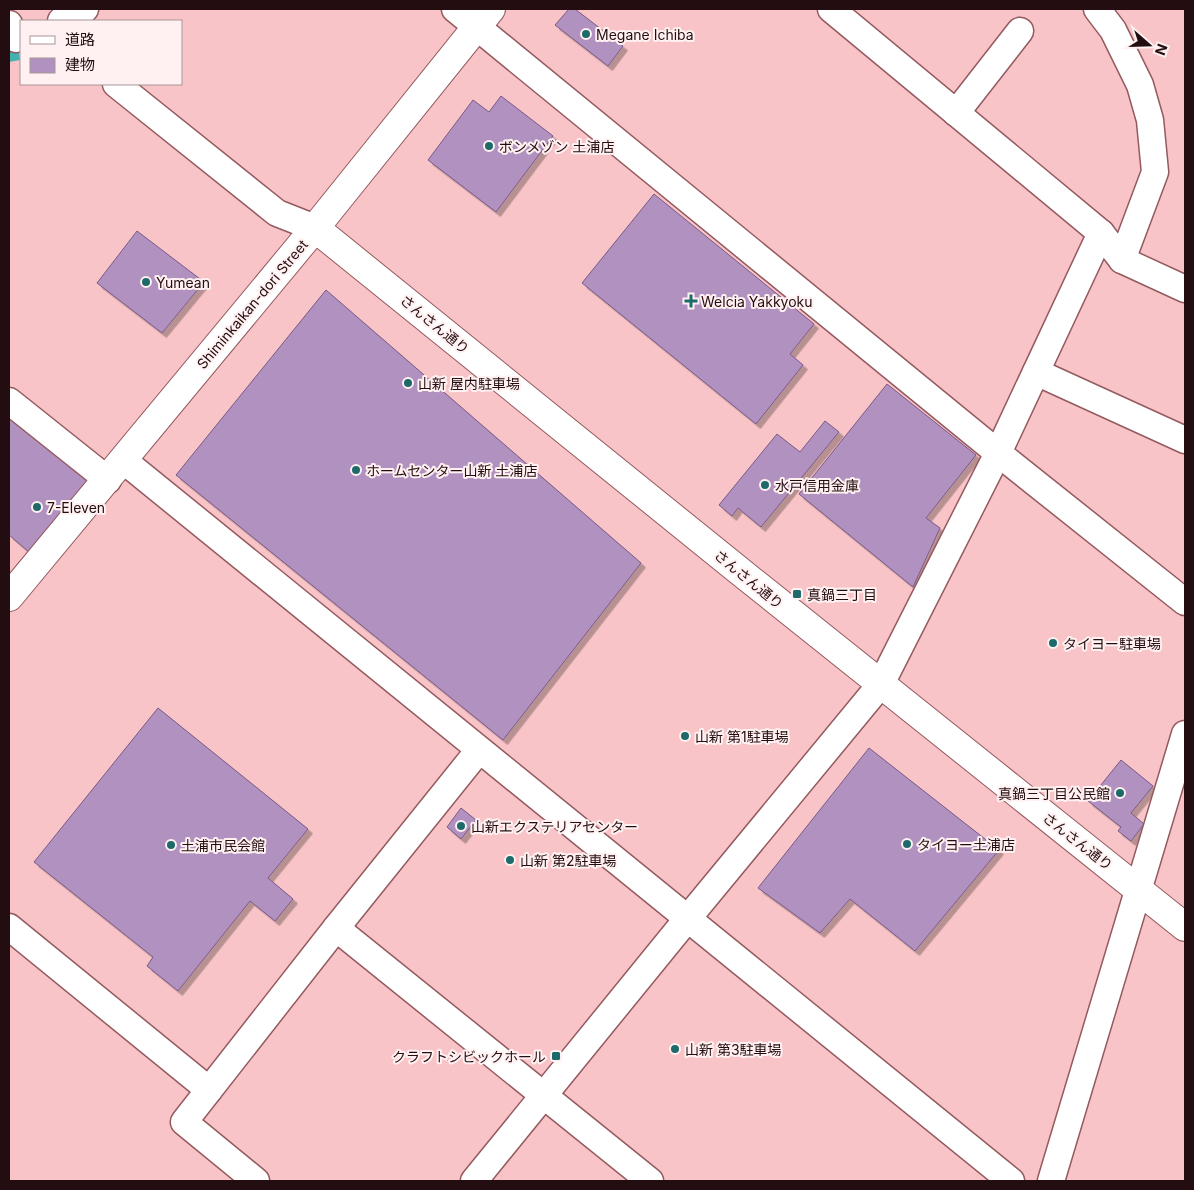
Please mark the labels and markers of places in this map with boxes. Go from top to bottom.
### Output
place label: Megane Ichiba [596,26,694,43]
marker: Megane Ichiba [580,28,592,40]
place label: ボンメゾン 土浦店 [499,138,615,155]
marker: ボンメゾン 土浦店 [483,140,495,152]
place label: Yumean [156,274,210,291]
marker: Yumean [140,276,152,288]
place label: Welcia Yakkyoku [701,293,813,310]
marker: Welcia Yakkyoku [685,295,697,307]
place label: 山新 屋内駐車場 [418,375,520,392]
marker: 山新 屋内駐車場 [402,377,414,389]
place label: ホームセンター山新 土浦店 [366,462,538,479]
marker: ホームセンター山新 土浦店 [350,464,362,476]
place label: 水戸信用金庫 [775,477,859,494]
marker: 水戸信用金庫 [759,479,771,491]
place label: 7-Eleven [47,499,105,516]
marker: 7-Eleven [31,501,43,513]
place label: 真鍋三丁目 [807,586,877,603]
marker: 真鍋三丁目 [791,588,803,600]
place label: タイヨー駐車場 [1063,635,1161,652]
marker: タイヨー駐車場 [1047,637,1059,649]
place label: 山新 第1駐車場 [695,728,789,745]
marker: 山新 第1駐車場 [679,730,691,742]
place label: 真鍋三丁目公民館 [998,785,1110,802]
marker: 真鍋三丁目公民館 [1114,787,1126,799]
place label: 山新エクステリアセンター [471,818,638,835]
marker: 山新エクステリアセンター [455,820,467,832]
place label: タイヨー土浦店 [917,836,1015,853]
place label: 土浦市民会館 [181,837,265,854]
marker: タイヨー土浦店 [901,838,913,850]
marker: 土浦市民会館 [165,839,177,851]
place label: 山新 第2駐車場 [520,852,616,869]
marker: 山新 第2駐車場 [504,854,516,866]
place label: 山新 第3駐車場 [685,1041,782,1058]
marker: 山新 第3駐車場 [669,1043,681,1055]
place label: クラフトシビックホール [392,1048,546,1065]
marker: クラフトシビックホール [550,1050,562,1062]

